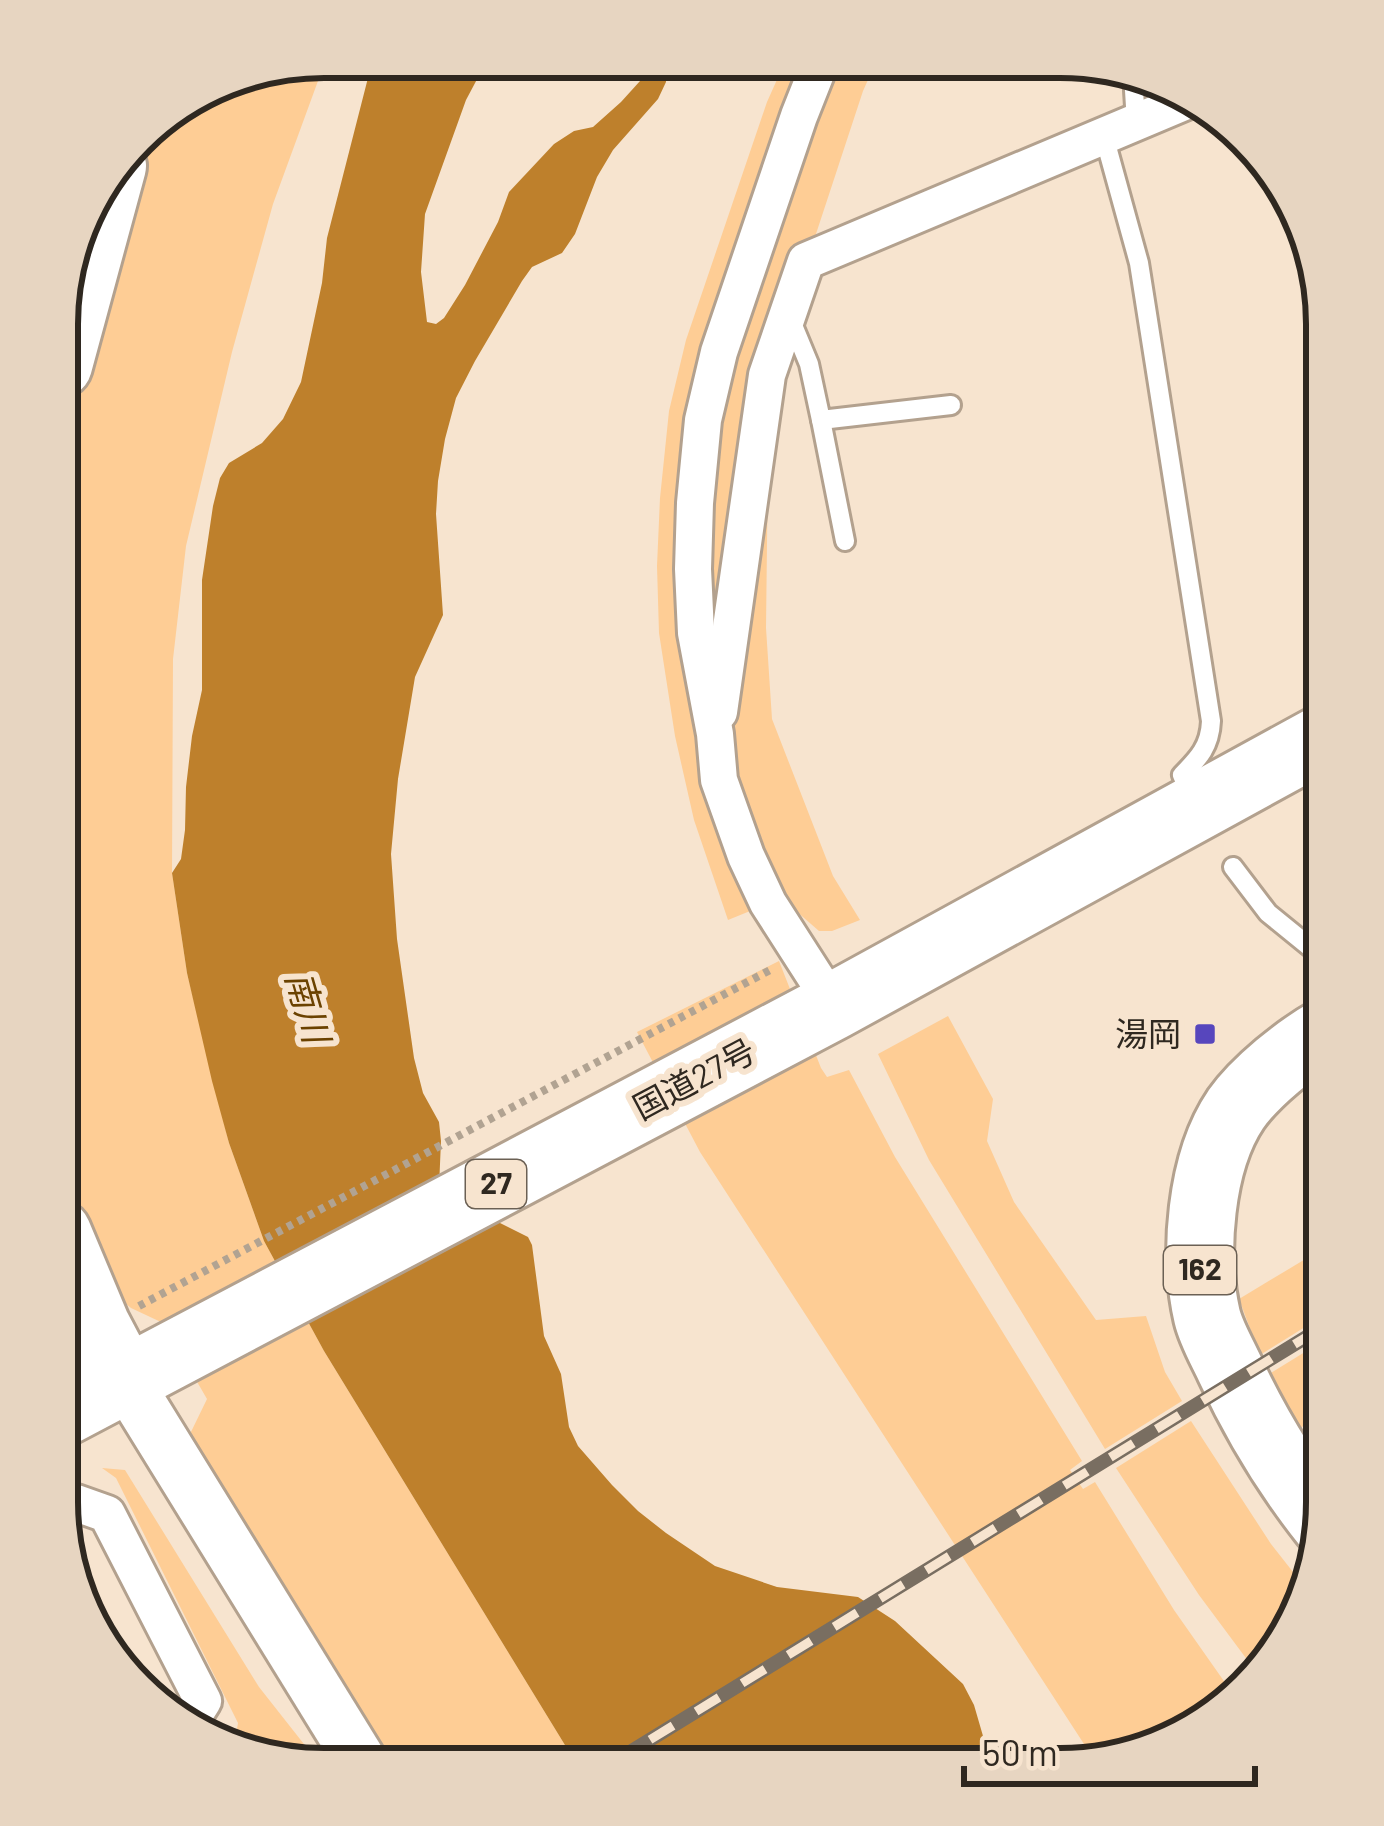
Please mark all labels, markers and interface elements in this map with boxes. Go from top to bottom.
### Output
water label: 南川 [279,966,341,1051]
place label: 湯岡 [1115,1013,1181,1053]
marker: 湯岡 [1192,1021,1218,1047]
street label: 国道27号 [626,1029,761,1127]
road number: 27 [466,1160,526,1208]
road number: 162 [1164,1246,1236,1294]
scale bar [964,1712,1255,1786]
text: 50 m [982,1730,1058,1773]

